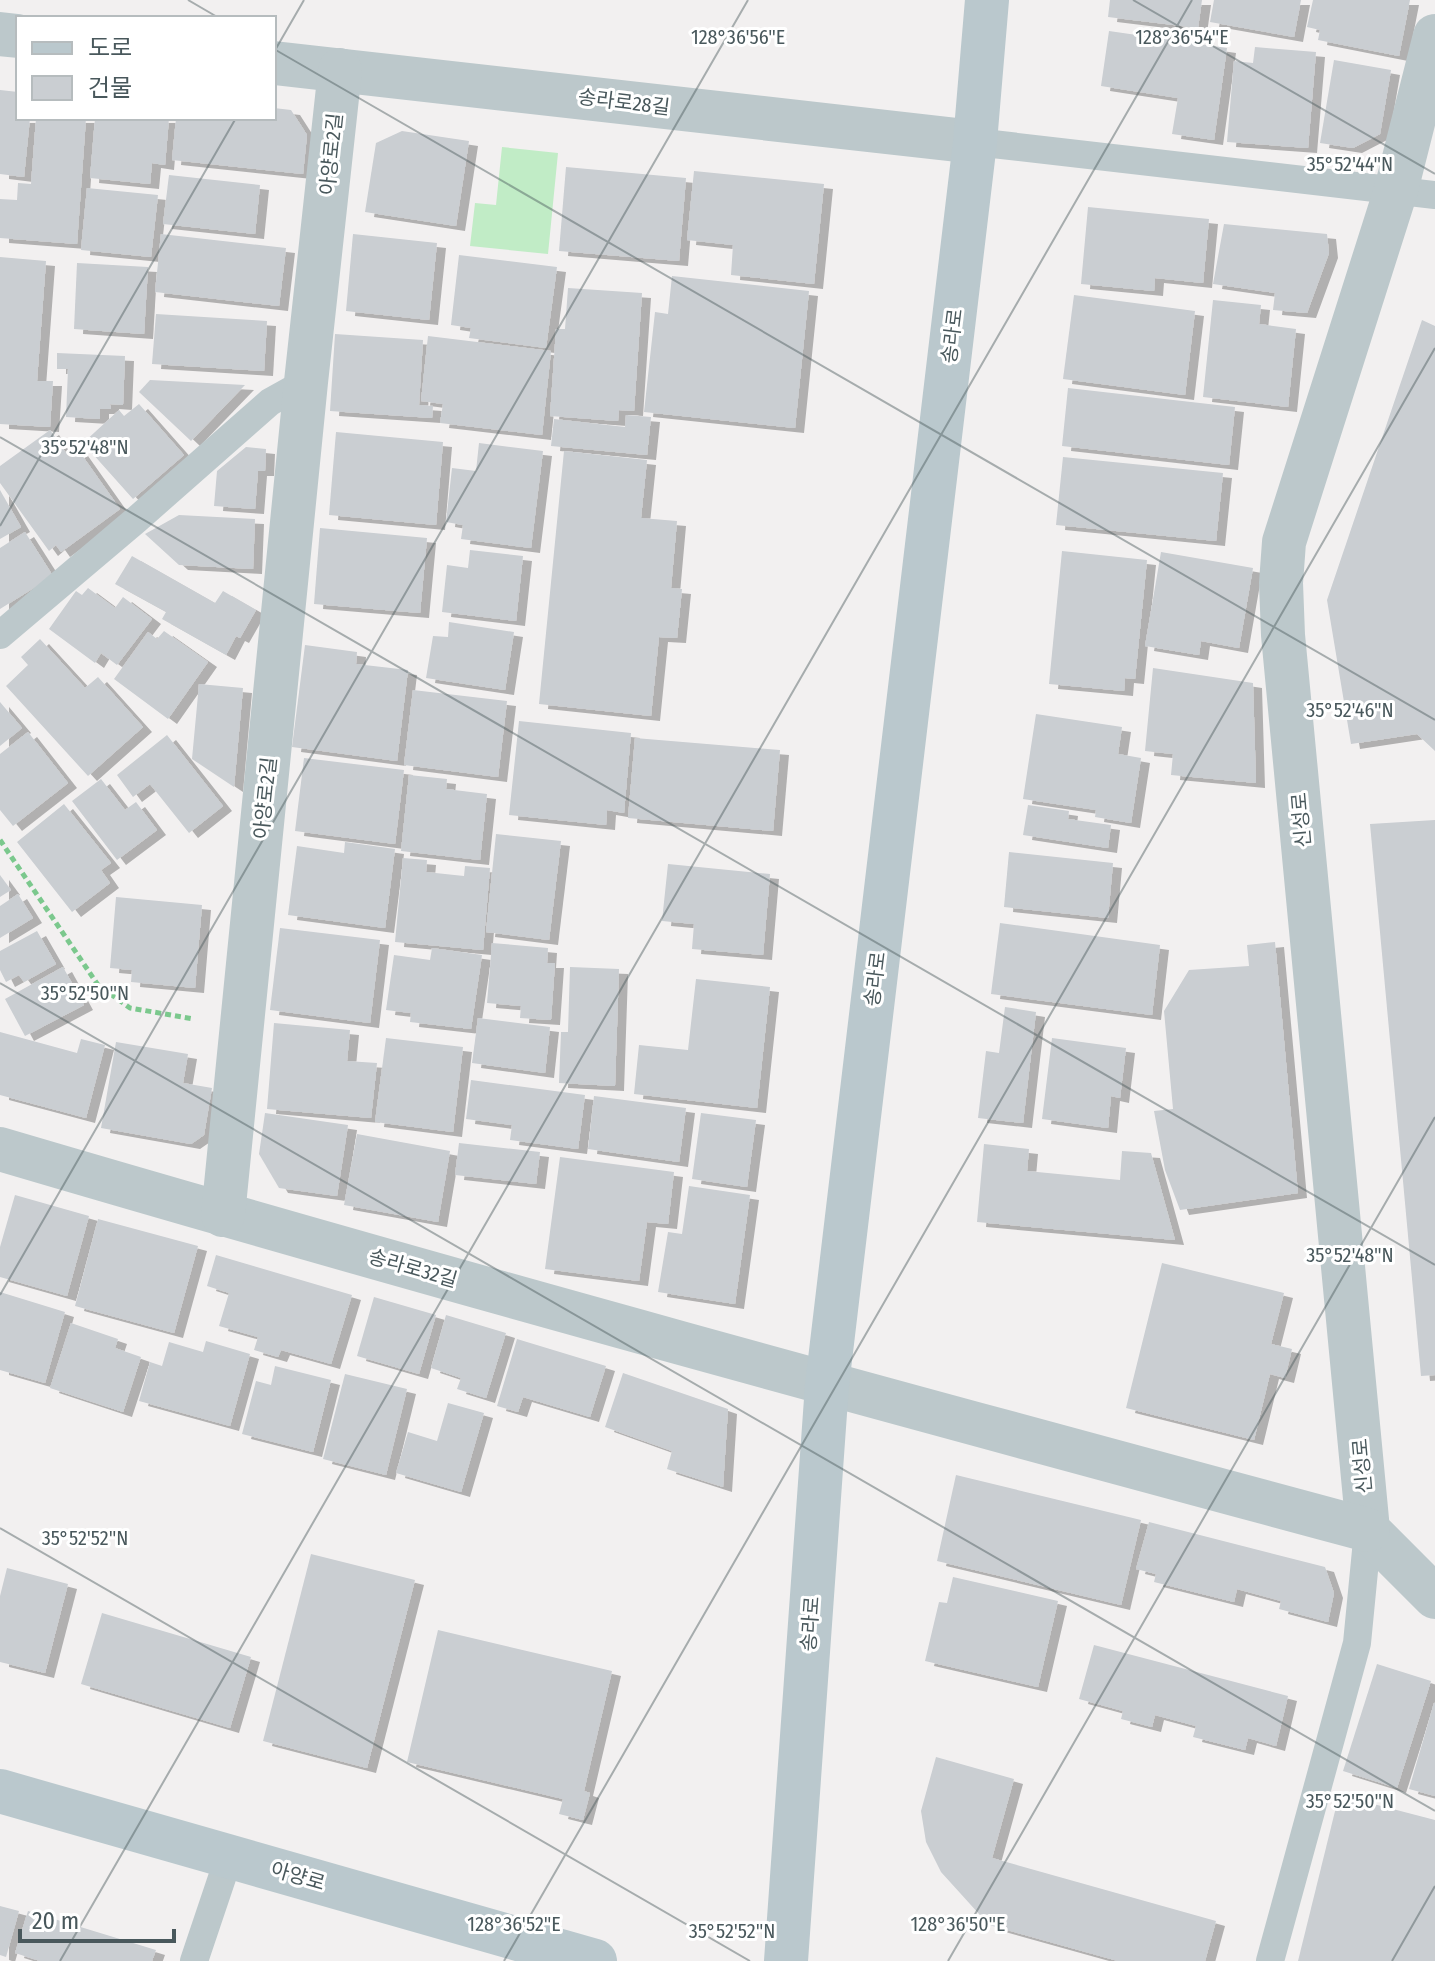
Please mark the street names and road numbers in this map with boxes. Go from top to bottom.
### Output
street label: 송라로28길 [577,84,671,120]
street label: 아양로2길 [315,112,347,196]
street label: 송라로 [937,307,967,365]
street label: 아양로2길 [249,756,281,840]
street label: 신성로 [1287,791,1315,849]
street label: 송라로 [860,950,890,1008]
street label: 송라로32길 [366,1244,460,1292]
street label: 신성로 [1348,1437,1376,1495]
street label: 송라로 [796,1596,824,1652]
street label: 아양로 [268,1857,328,1895]

